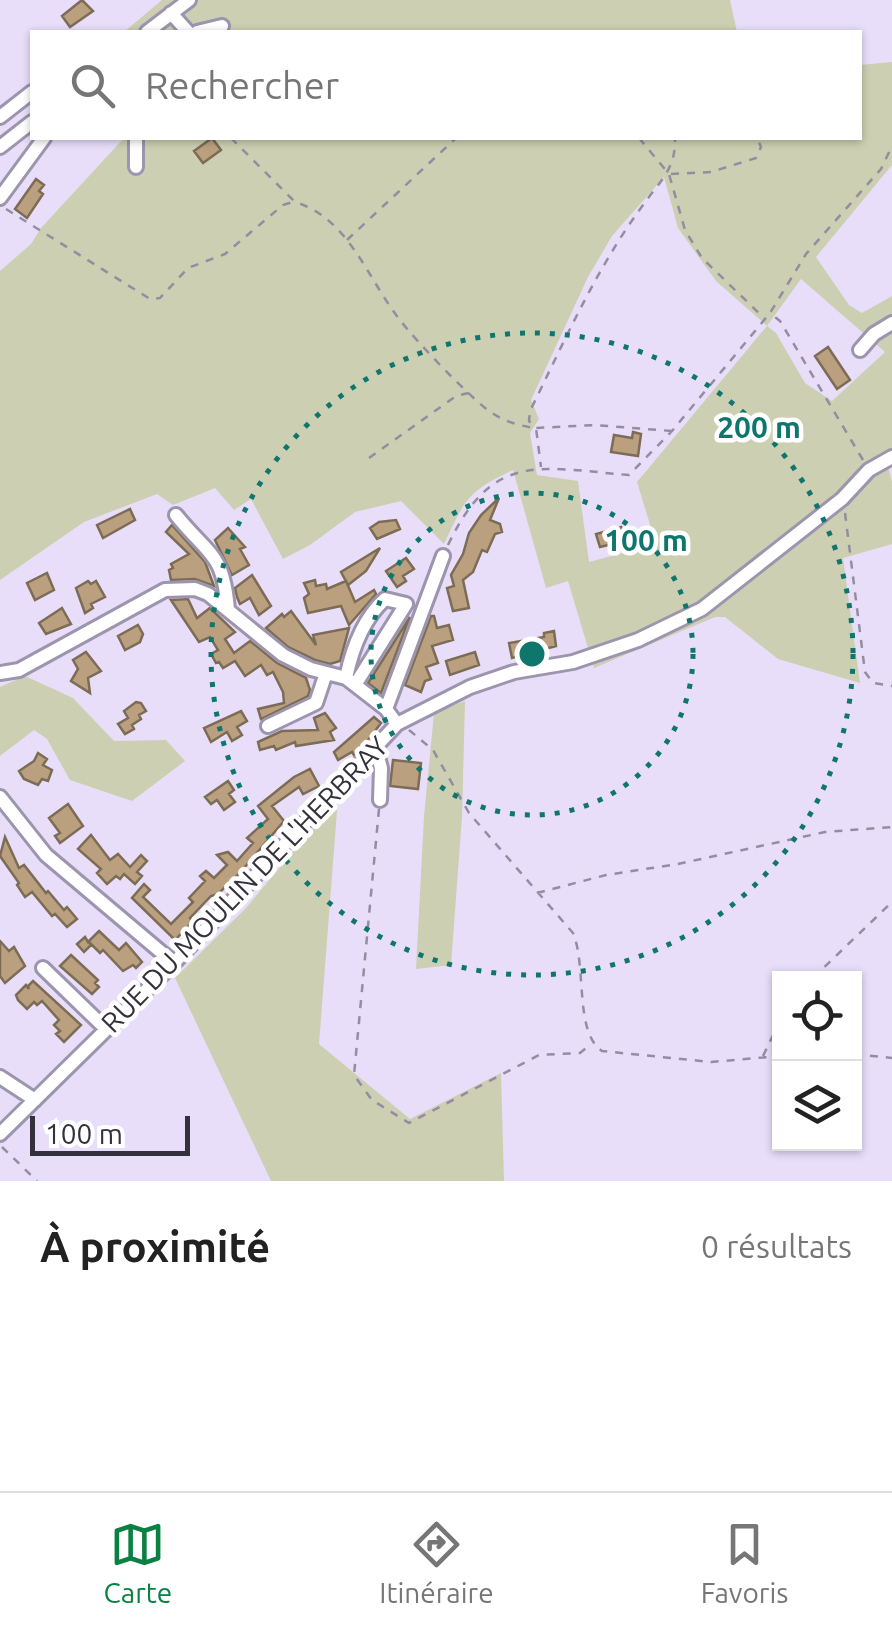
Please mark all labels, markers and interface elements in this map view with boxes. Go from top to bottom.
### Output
search box [30,30,862,140]
icon: search [65,58,120,113]
text: Rechercher [145,64,339,106]
text: 200 m [717,410,801,444]
text: 100 m [604,523,688,557]
centre of rings [514,636,550,672]
street label: RUE DU MOULIN DE L'HERBRAY [95,730,393,1038]
map controls [772,971,862,1151]
button: locate [772,971,862,1061]
button: layers [772,1061,862,1151]
scale bar [30,1111,190,1156]
text: 100 m [45,1118,123,1149]
text: À proximité [40,1223,270,1270]
text: 0 résultats [701,1228,852,1264]
tab: Carte [104,1517,172,1608]
tab: Itinéraire [379,1517,494,1608]
tab: Favoris [701,1517,788,1608]

